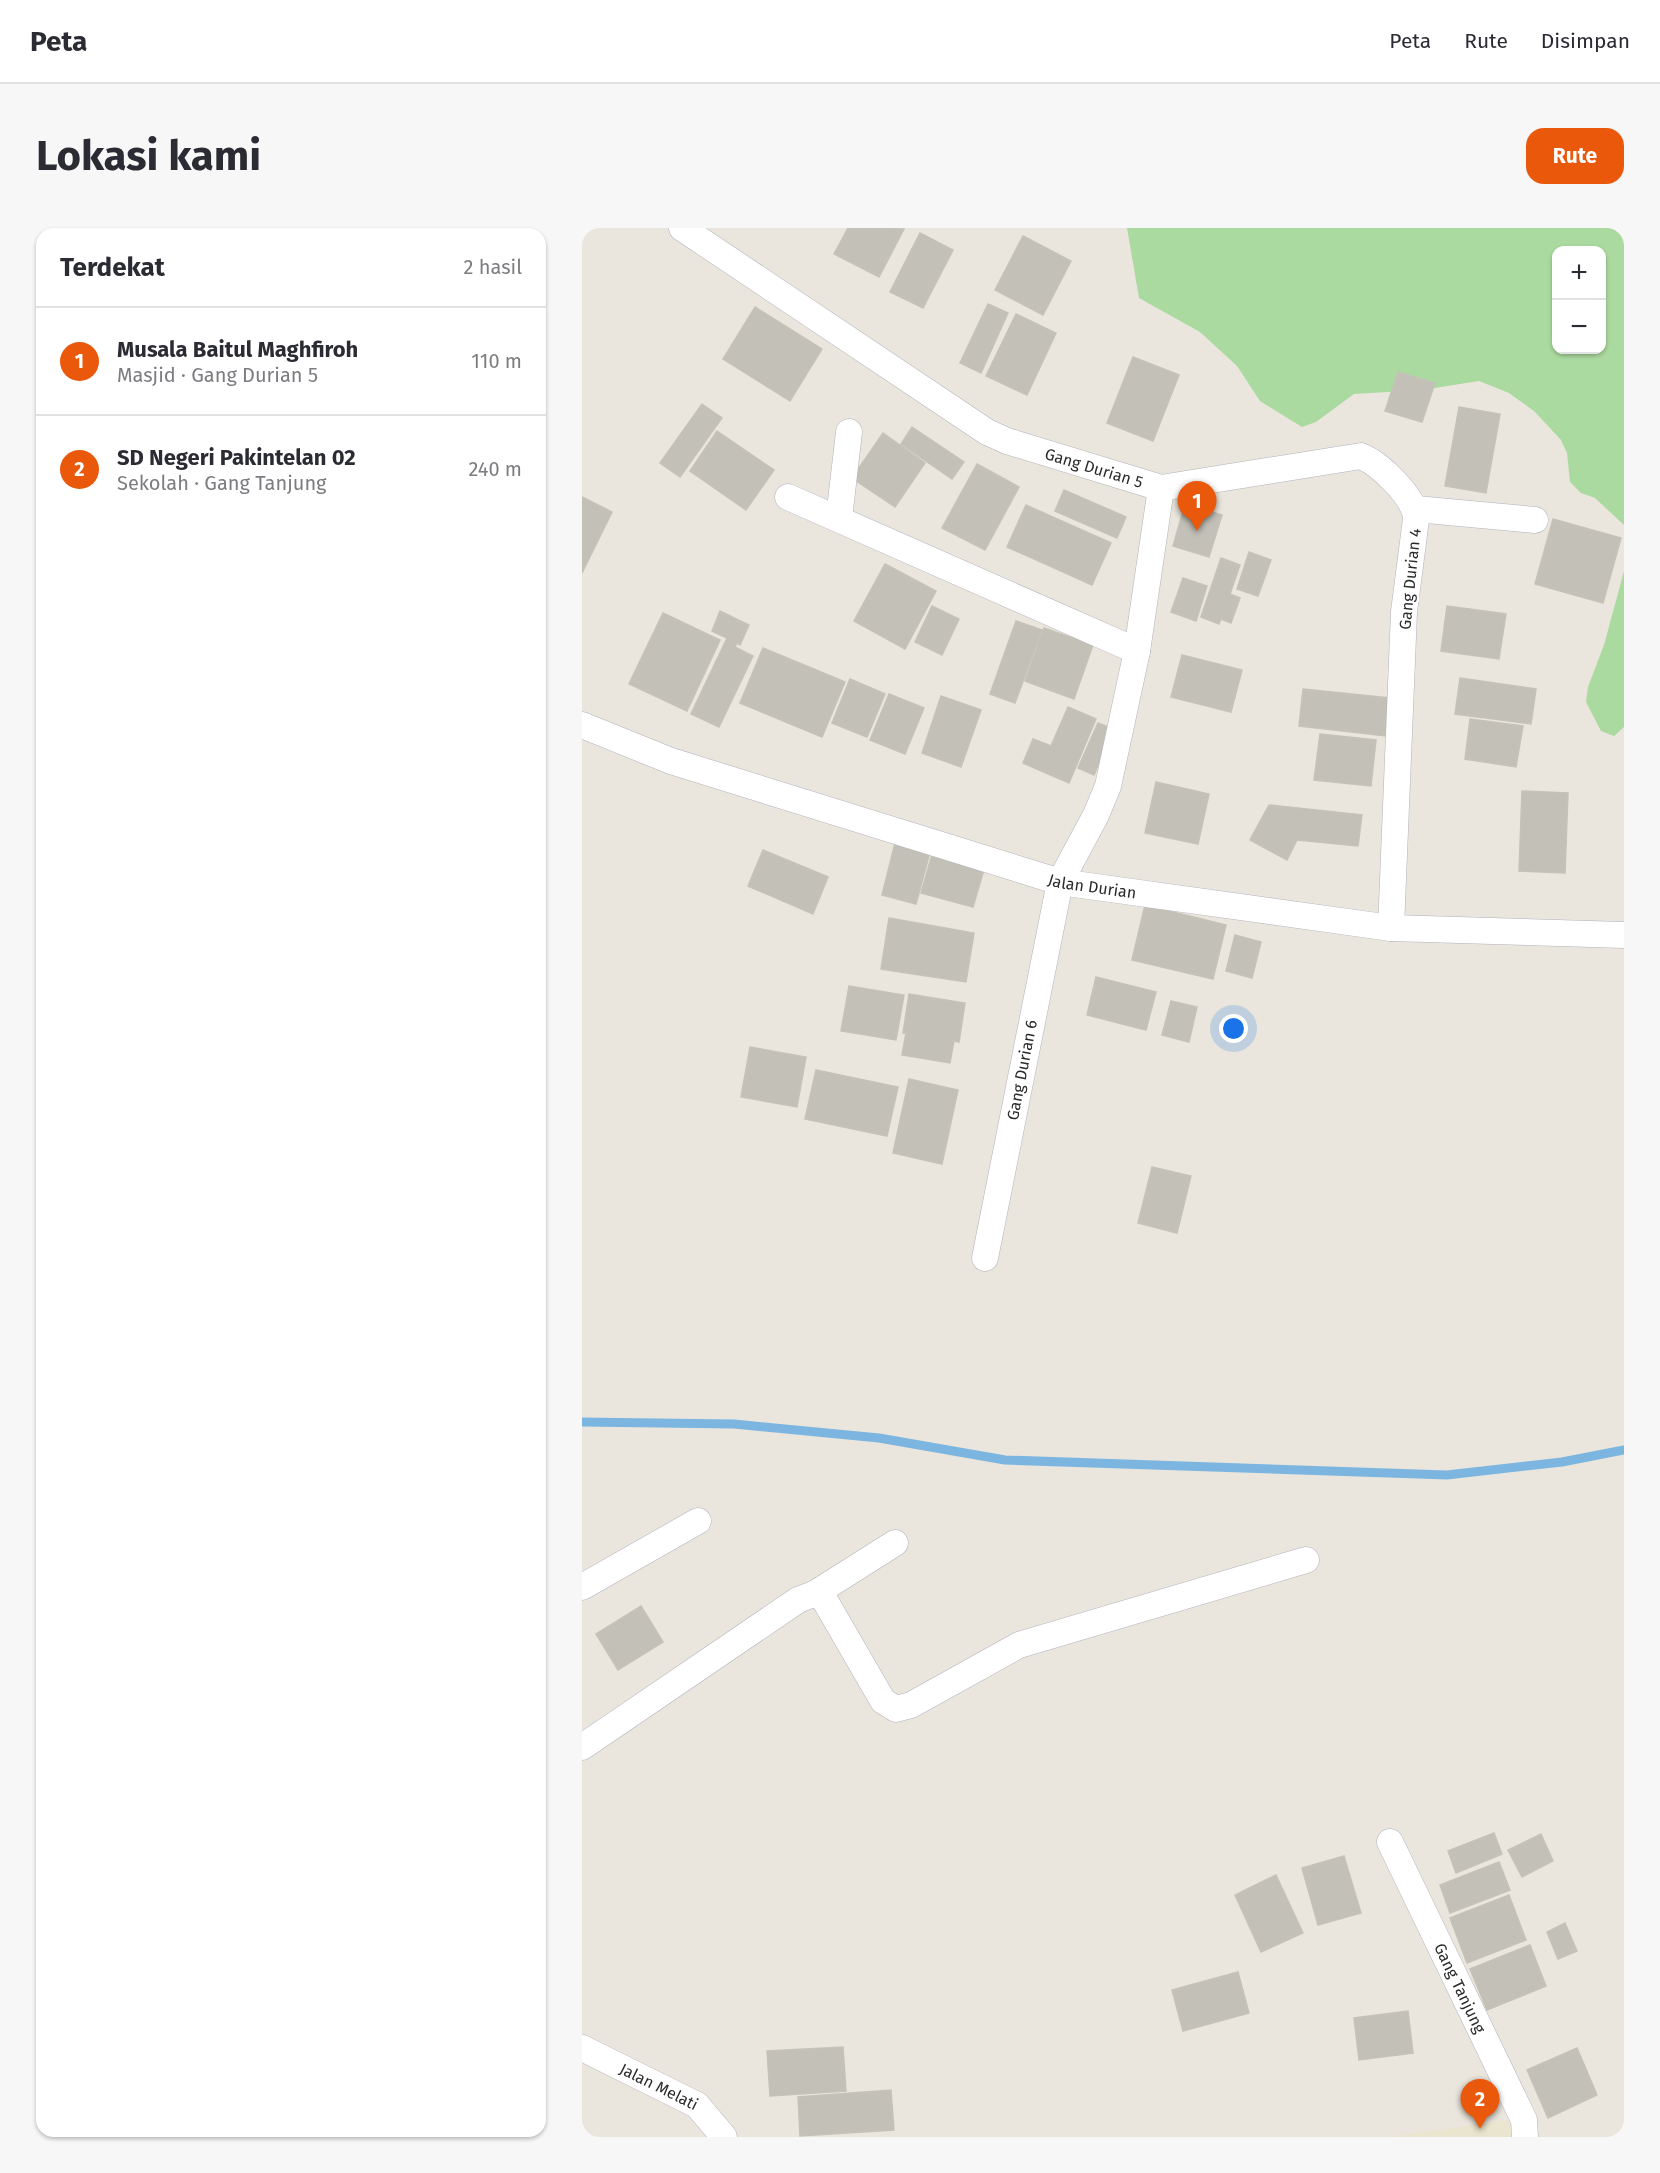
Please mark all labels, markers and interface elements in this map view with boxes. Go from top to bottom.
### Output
text: Peta [30,25,87,58]
text: Peta [1389,28,1431,54]
text: Rute [1464,28,1508,54]
text: Disimpan [1541,28,1630,54]
button: Rute [1526,128,1624,184]
text: Lokasi kami [36,131,261,181]
map controls [1552,246,1606,354]
button: + [1552,246,1606,300]
text: Terdekat [60,252,165,283]
text: 2 hasil [464,255,522,279]
button: − [1552,300,1606,354]
text: Musala Baitul Maghfiroh [117,336,358,363]
text: 1 [75,349,84,373]
text: 110 m [471,349,522,373]
text: Masjid · Gang Durian 5 [117,363,318,387]
text: SD Negeri Pakintelan 02 [117,444,356,471]
street label: Gang Durian 5 [1043,444,1145,492]
text: 2 [74,457,85,481]
text: 240 m [468,457,522,481]
text: Sekolah · Gang Tanjung [117,471,327,495]
pin: 1 [1178,482,1216,531]
street label: Gang Durian 4 [1395,527,1425,631]
street label: Jalan Durian [1046,869,1138,902]
your location [1219,1014,1248,1043]
street label: Gang Durian 6 [1003,1018,1041,1122]
street label: Gang Tanjung [1431,1940,1490,2037]
street label: Jalan Melati [617,2059,701,2114]
pin: 2 [1460,2080,1500,2129]

